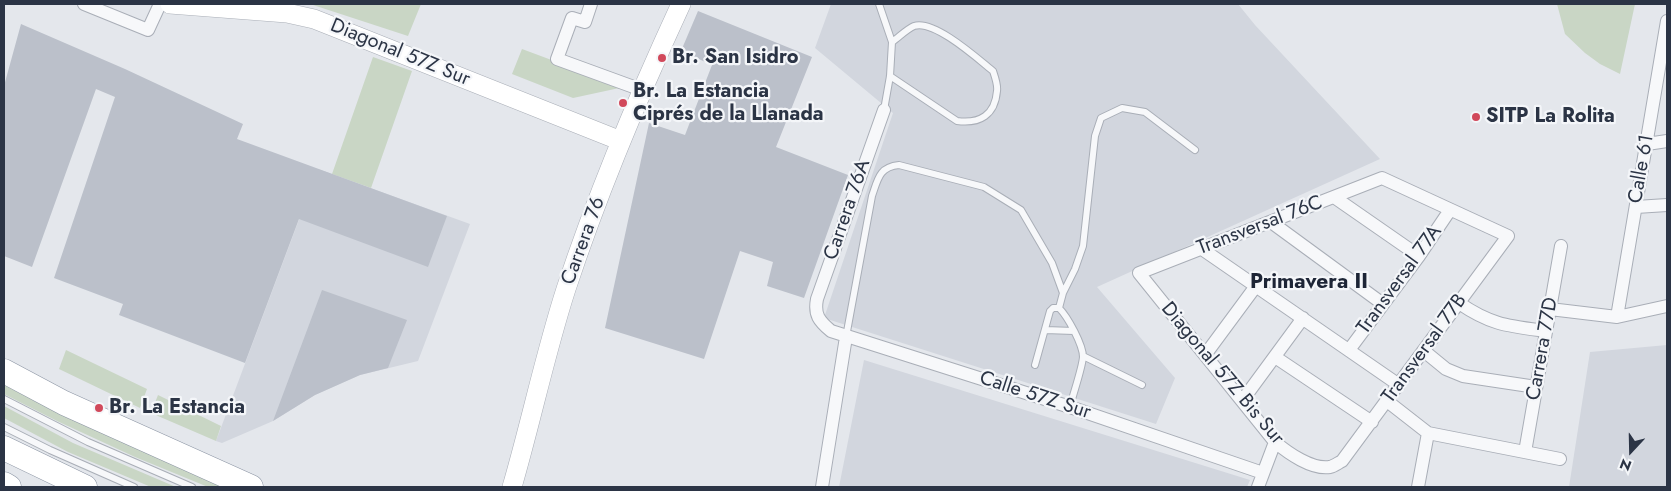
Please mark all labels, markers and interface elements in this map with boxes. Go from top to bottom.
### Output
street label: Diagonal 57Z Sur [327,14,473,92]
place label: Br. San Isidro [672,46,799,70]
marker: Br. San Isidro [656,52,668,64]
place label: Br. La Estancia Ciprés de la Llanada [633,80,823,127]
marker: Br. La Estancia Ciprés de la Llanada [617,97,629,109]
place label: SITP La Rolita [1486,105,1615,129]
marker: SITP La Rolita [1470,111,1482,123]
street label: Calle 61 [1624,133,1660,205]
street label: Carrera 76A [820,157,876,263]
street label: Transversal 76C [1194,191,1326,261]
street label: Carrera 76 [557,194,611,288]
street label: Transversal 77A [1352,221,1448,339]
district label: Primavera II [1250,270,1368,296]
street label: Transversal 77B [1377,290,1473,408]
street label: Carrera 77D [1522,296,1564,402]
street label: Diagonal 57Z Bis Sur [1155,298,1289,450]
street label: Calle 57Z Sur [976,367,1094,425]
place label: Br. La Estancia [109,396,245,420]
marker: Br. La Estancia [93,402,105,414]
north arrow [1606,426,1656,476]
text: N [1617,454,1634,476]

